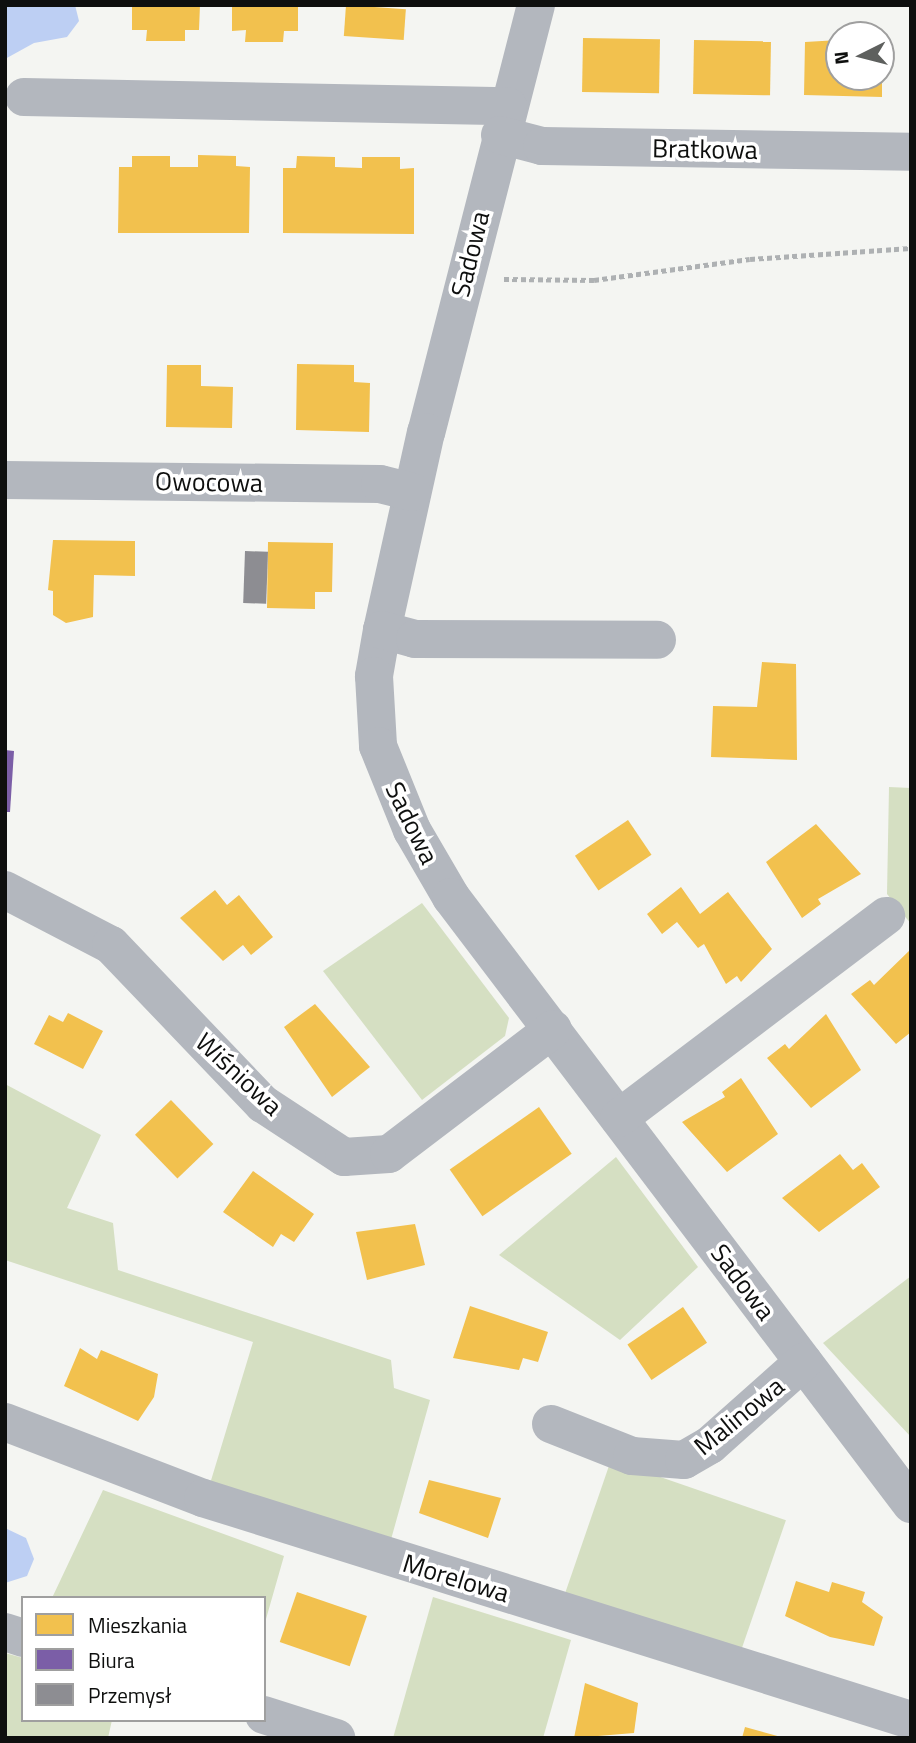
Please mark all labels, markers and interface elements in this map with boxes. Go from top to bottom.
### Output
north arrow [825,21,895,91]
text: N [825,50,856,66]
street label: Bratkowa [652,132,758,166]
street label: Sadowa [444,208,496,300]
street label: Owocowa [155,465,263,499]
street label: Sadowa [379,777,445,869]
street label: Wiśniowa [189,1026,289,1122]
street label: Sadowa [704,1238,782,1326]
street label: Malinowa [688,1370,790,1462]
street label: Morelowa [399,1547,513,1609]
legend [21,1596,266,1722]
text: Mieszkania [88,1609,187,1641]
text: Biura [88,1644,134,1676]
text: Przemysł [88,1679,172,1711]

